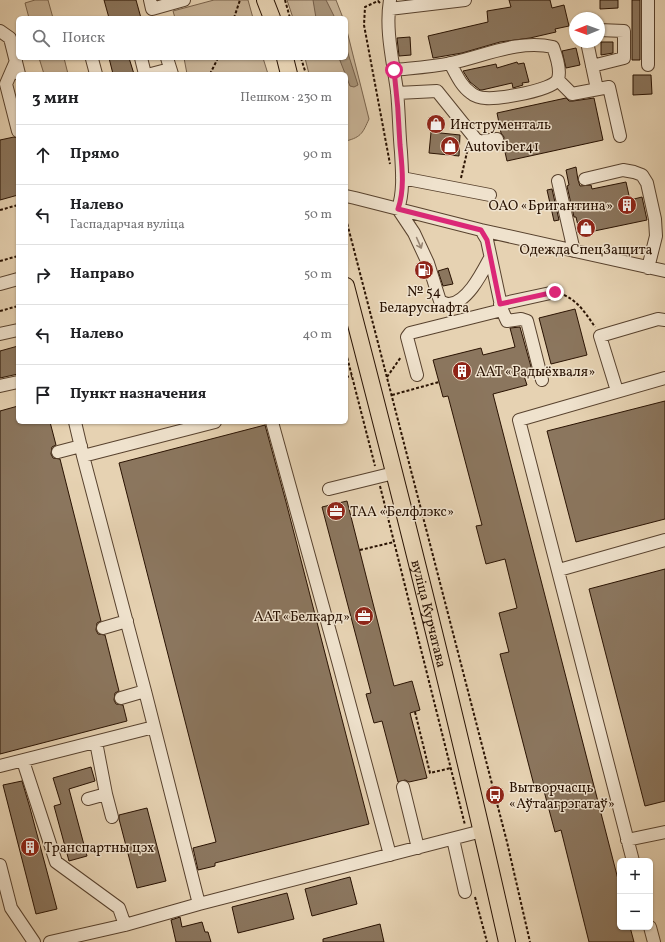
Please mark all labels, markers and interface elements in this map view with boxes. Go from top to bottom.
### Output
north arrow [569,12,605,48]
search box [16,16,348,60]
icon: search [30,27,52,49]
text: Поиск [62,28,105,49]
route start [385,61,403,79]
text: 3 мин [32,87,79,110]
text: Пешком · 230 m [240,89,332,107]
shop icon: Инструменталь [425,113,447,135]
place label: Инструменталь [450,116,551,135]
shop icon: Autoviber41 [439,135,461,157]
place label: Autoviber41 [464,138,539,157]
icon: ahead [32,144,54,166]
text: Прямо [70,144,119,165]
text: 90 m [303,146,332,164]
building icon: ОАО «Бригантина» [616,194,638,216]
text: Налево [70,195,124,216]
place label: ОАО «Бригантина» [489,197,613,216]
icon: left [32,204,54,226]
text: 50 m [304,206,332,224]
text: Гаспадарчая вуліца [70,216,185,234]
shop icon: ОдеждаСпецЗащита [575,217,597,239]
one-way arrow [415,236,423,248]
place label: ОдеждаСпецЗащита [520,241,653,260]
fuel station icon: № 54 Беларуснафта [413,259,435,281]
icon: right [32,264,54,286]
text: Направо [70,264,134,285]
text: 50 m [304,266,332,284]
place label: № 54 Беларуснафта [379,283,469,318]
route end [546,283,564,301]
icon: left [32,324,54,346]
text: Налево [70,324,124,345]
text: 40 m [303,326,332,344]
building icon: ААТ «Радыёхваля» [451,360,473,382]
place label: ААТ «Радыёхваля» [476,363,595,382]
icon: arrive [32,384,54,406]
text: Пункт назначения [70,384,206,405]
office icon: ТАА «Белфлэкс» [325,500,347,522]
place label: ТАА «Белфлэкс» [350,503,454,522]
street label: вуліца Курчатава [406,558,450,670]
office icon: ААТ «Белкард» [353,605,375,627]
place label: ААТ «Белкард» [254,608,350,627]
place label: Вытворчасць «Аўтаагрэгатаў» [509,779,615,814]
bus stop icon: Вытворчасць «Аўтаагрэгатаў» [484,784,506,806]
building icon: Транспартны цэх [19,836,41,858]
place label: Транспартны цэх [44,839,154,858]
map controls [617,858,653,930]
button: + [617,858,653,894]
button: − [617,894,653,930]

